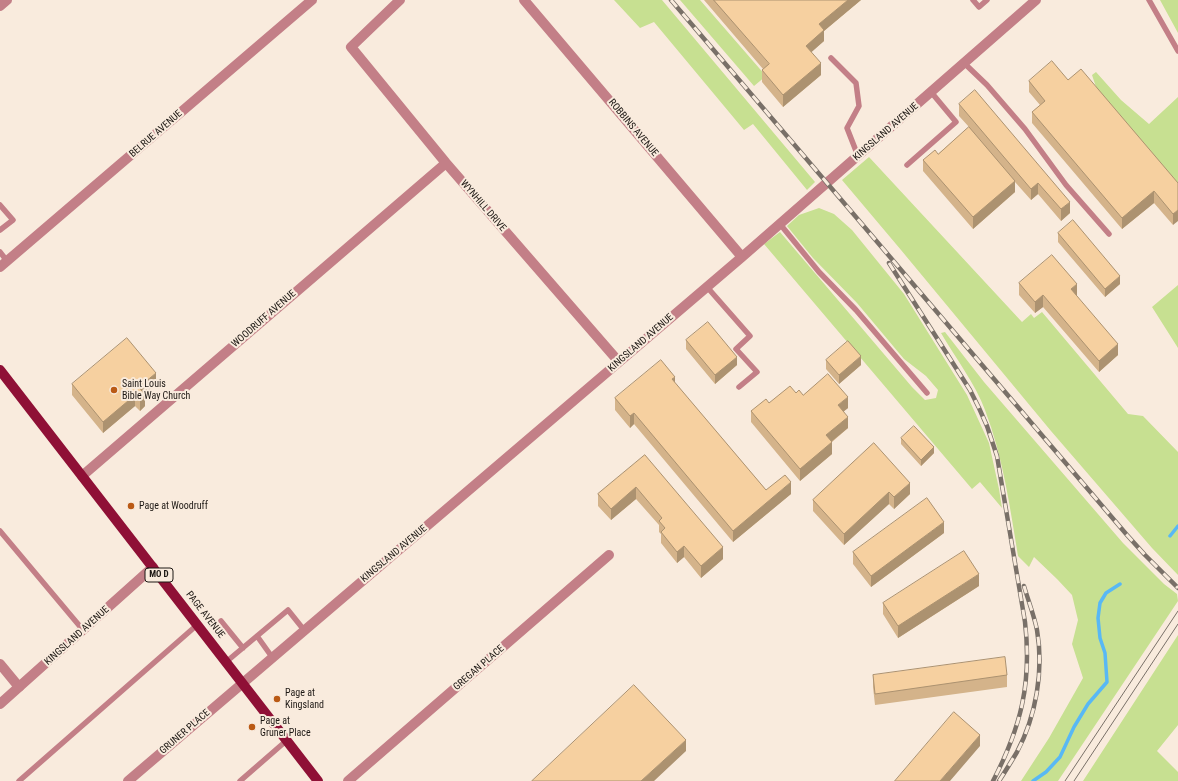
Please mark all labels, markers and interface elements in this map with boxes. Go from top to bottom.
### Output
street label: ROBBINS AVENUE [606,97,660,159]
street label: KINGSLAND AVENUE [851,100,921,164]
street label: BELRUE AVENUE [127,108,185,160]
street label: WYNHILL DRIVE [458,178,508,234]
street label: WOODRUFF AVENUE [230,288,298,350]
street label: KINGSLAND AVENUE [606,311,676,375]
place label: Saint Louis Bible Way Church [122,378,190,402]
marker: Saint Louis Bible Way Church [109,385,119,395]
place label: Page at Woodruff [139,500,208,512]
marker: Page at Woodruff [126,501,136,511]
street label: KINGSLAND AVENUE [358,523,430,585]
road number: MO D [145,568,173,582]
street label: PAGE AVENUE [183,589,227,641]
street label: KINGSLAND AVENUE [42,604,112,668]
street label: GREGAN PLACE [451,643,507,693]
place label: Page at Kingsland [285,687,324,710]
marker: Page at Kingsland [272,694,282,704]
street label: GRUNER PLACE [158,707,212,757]
place label: Page at Gruner Place [260,715,311,738]
marker: Page at Gruner Place [247,722,257,732]

